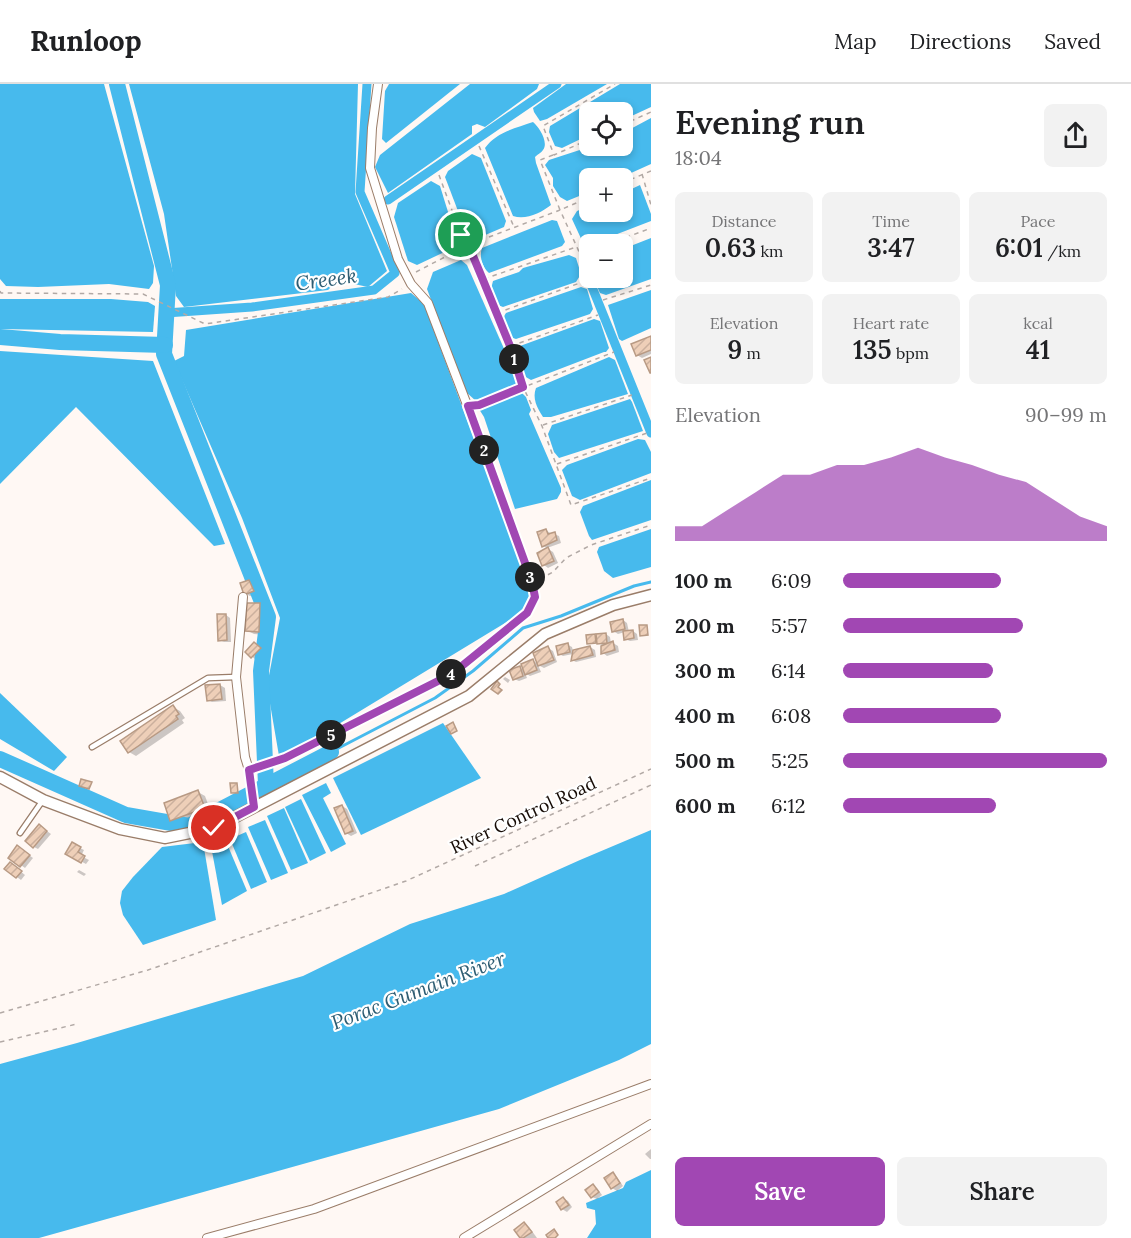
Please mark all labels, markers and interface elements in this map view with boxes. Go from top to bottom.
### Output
text: Runloop [30,23,141,59]
text: Map [834,28,877,55]
text: Directions [910,28,1011,55]
text: Saved [1044,28,1101,55]
text: Evening run [675,101,865,143]
map controls [579,102,633,288]
button: locate [579,102,633,156]
button: share [1044,104,1107,167]
text: 18:04 [675,145,722,170]
button: + [579,168,633,222]
pin [435,209,486,260]
text: Distance [711,211,777,231]
text: Time [872,211,910,231]
text: Pace [1021,211,1055,231]
icon: arrive [444,218,477,251]
text: 0.63 [705,231,756,264]
text: 3:47 [867,231,915,264]
text: 6:01 [995,231,1043,264]
button: − [579,234,633,288]
text: km [756,241,783,261]
text: /km [1043,241,1081,261]
water label: Creeek [294,262,358,296]
text: Elevation [710,313,778,333]
text: Heart rate [853,313,929,333]
text: kcal [1023,313,1053,333]
text: 9 [727,333,742,366]
text: 135 [853,333,892,366]
text: 41 [1026,333,1050,366]
text: m [742,343,761,363]
text: bpm [892,343,929,363]
pin: 1 [499,344,529,374]
text: 1 [511,349,517,369]
text: Elevation [675,402,761,427]
text: 90–99 m [1025,402,1107,427]
pin: 2 [469,435,499,465]
text: 2 [480,440,488,460]
pin: 3 [515,562,545,592]
text: 3 [526,567,534,587]
text: 100 m [675,568,732,593]
text: 6:09 [771,568,812,593]
text: 200 m [675,613,735,638]
text: 5:57 [771,613,807,638]
text: 300 m [675,658,735,683]
text: 6:14 [771,658,806,683]
pin: 4 [436,659,466,689]
text: 4 [447,664,455,684]
text: 400 m [675,703,735,728]
text: 6:08 [771,703,811,728]
pin: 5 [316,720,346,750]
text: 5 [327,725,335,745]
text: 500 m [675,748,735,773]
text: 5:25 [771,748,809,773]
street label: River Control Road [447,771,600,859]
text: 600 m [675,793,736,818]
text: 6:12 [771,793,806,818]
pin [188,802,239,853]
icon: check [197,811,230,844]
water label: Porac Gumain River [328,945,509,1035]
button: Save [675,1157,885,1226]
button: Share [897,1157,1107,1226]

